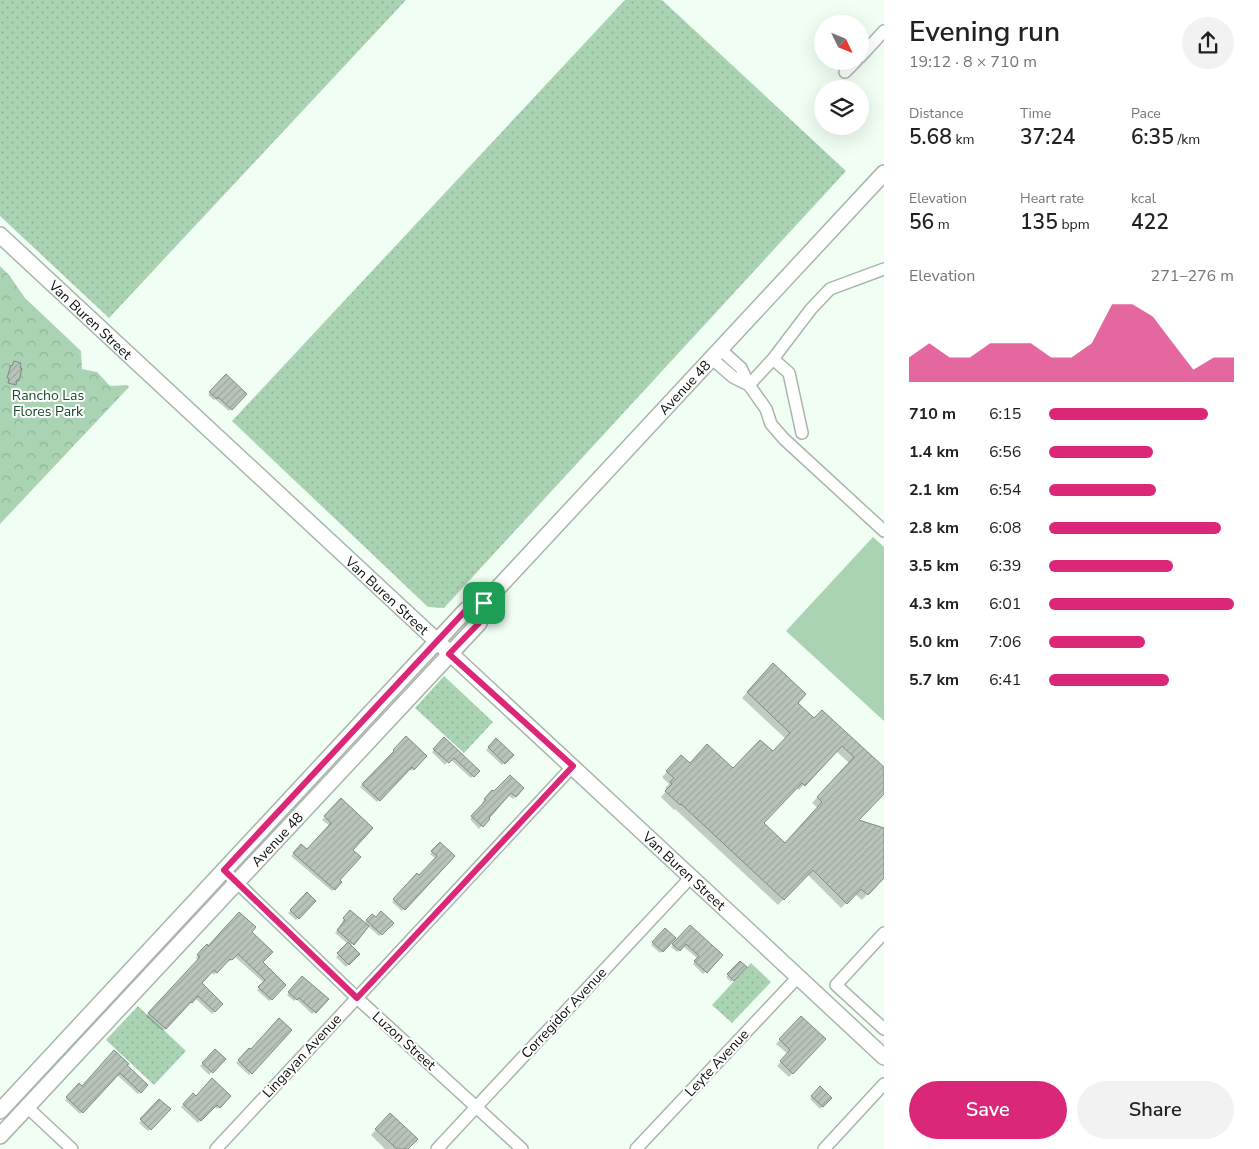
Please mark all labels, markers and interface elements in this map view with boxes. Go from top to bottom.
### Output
text: Evening run [909,13,1060,51]
north arrow [814,15,869,70]
map controls [814,15,869,135]
button: share [1182,17,1234,69]
text: 19:12 · 8 × 710 m [909,51,1037,73]
button: layers [814,80,869,135]
text: Distance [909,104,963,123]
text: Time [1020,104,1051,123]
text: Pace [1131,104,1161,123]
text: 5.68 [909,123,952,151]
text: 37:24 [1020,123,1075,151]
text: 6:35 [1131,123,1174,151]
text: km [952,130,974,149]
text: /km [1174,130,1200,149]
text: Elevation [909,189,967,208]
text: Heart rate [1020,189,1084,208]
text: kcal [1131,189,1156,208]
text: 56 [909,208,934,236]
text: 135 [1020,208,1058,236]
text: 422 [1131,208,1169,236]
text: m [934,215,950,234]
text: bpm [1058,215,1090,234]
text: Elevation [909,265,975,287]
text: 271–276 m [1151,265,1234,287]
street label: Van Buren Street [44,275,136,363]
street label: Avenue 48 [654,356,715,419]
park label: Rancho Las Flores Park [12,386,84,421]
text: 710 m [909,403,956,425]
text: 6:15 [989,403,1021,425]
text: 1.4 km [909,441,959,463]
text: 6:56 [989,441,1021,463]
text: 2.1 km [909,479,959,501]
text: 6:54 [989,479,1021,501]
text: 2.8 km [909,517,959,539]
text: 6:08 [989,517,1021,539]
street label: Van Buren Street [341,551,433,639]
text: 3.5 km [909,555,959,577]
text: 6:39 [989,555,1021,577]
pin [463,582,505,624]
icon: arrive [470,589,498,617]
text: 4.3 km [909,593,959,615]
text: 6:01 [989,593,1021,615]
text: 5.0 km [909,631,959,653]
text: 7:06 [989,631,1021,653]
text: 5.7 km [909,669,959,691]
text: 6:41 [989,669,1021,691]
street label: Avenue 48 [247,808,307,871]
street label: Van Buren Street [638,827,730,914]
street label: Corregidor Avenue [517,963,611,1063]
street label: Luzon Street [368,1007,440,1075]
street label: Lingayan Avenue [258,1010,346,1102]
street label: Leyte Avenue [681,1025,753,1101]
button: Save [909,1081,1067,1139]
button: Share [1077,1081,1234,1139]

